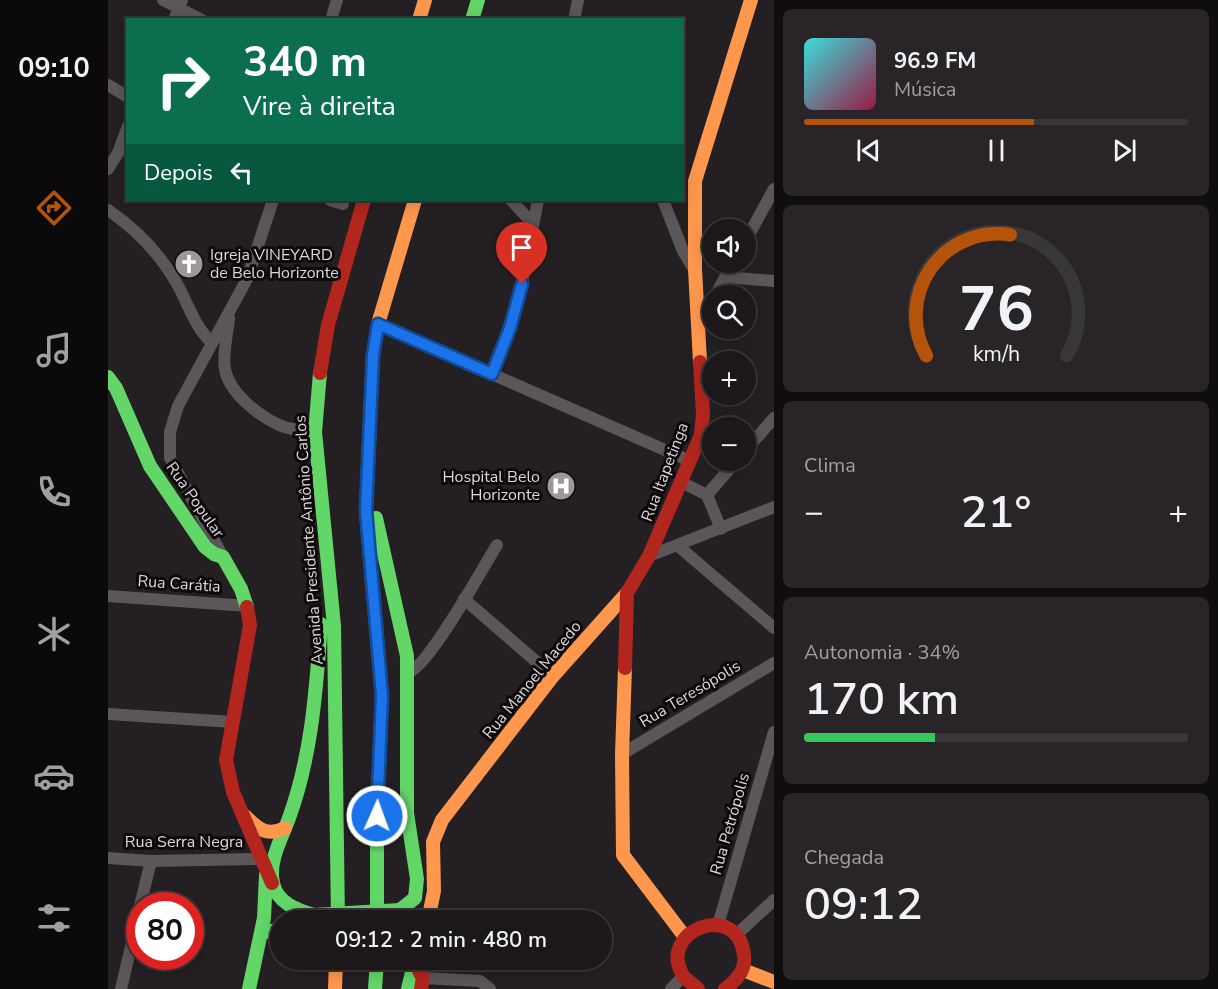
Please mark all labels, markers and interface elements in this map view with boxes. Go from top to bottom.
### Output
text: 340 m [243,34,367,91]
icon: right [144,42,222,120]
text: 96.9 FM [894,46,976,76]
text: 09:10 [18,50,90,87]
text: Música [894,76,956,103]
text: Vire à direita [243,88,396,125]
icon: previous [852,134,885,167]
icon: pause [980,134,1013,167]
icon: next [1108,134,1141,167]
icon: left [225,156,258,189]
text: Depois [144,158,213,188]
icon: directions [33,187,75,229]
map controls [702,219,756,471]
button: sound [702,219,756,273]
pin [496,222,547,284]
icon: arrive [505,231,538,264]
place label: Igreja VINEYARD de Belo Horizonte [210,244,339,284]
church icon: Igreja VINEYARD de Belo Horizonte [173,248,205,280]
text: 76 [959,267,1033,352]
button: search [702,285,756,339]
icon: music [33,329,75,371]
text: km/h [972,339,1020,369]
button: + [702,351,756,405]
street label: Avenida Presidente Antônio Carlos [289,414,329,666]
button: − [702,417,756,471]
street label: Rua Itapetinga [636,419,694,525]
text: Clima [804,452,856,479]
street label: Rua Popular [161,458,229,543]
place label: Hospital Belo Horizonte [442,466,540,506]
hospital icon: Hospital Belo Horizonte [545,470,577,502]
icon: phone [33,471,75,513]
text: 21° [961,482,1031,543]
text: − [804,490,824,535]
text: + [1168,490,1188,535]
street label: Rua Carátia [137,570,221,598]
icon: climate [33,613,75,655]
street label: Rua Manoel Macedo [478,616,587,744]
text: Autonomia · 34% [804,639,960,666]
street label: Rua Teresópolis [635,655,745,733]
text: 170 km [804,669,959,730]
icon: car [33,755,75,797]
street label: Rua Petrópolis [705,770,755,878]
position arrow [345,784,409,848]
street label: Rua Serra Negra [125,831,243,853]
text: Chegada [804,844,884,871]
text: 09:12 [804,874,923,935]
speed limit sign: 80 [126,892,204,970]
icon: filters [33,897,75,939]
text: 09:12 · 2 min · 480 m [335,925,547,955]

